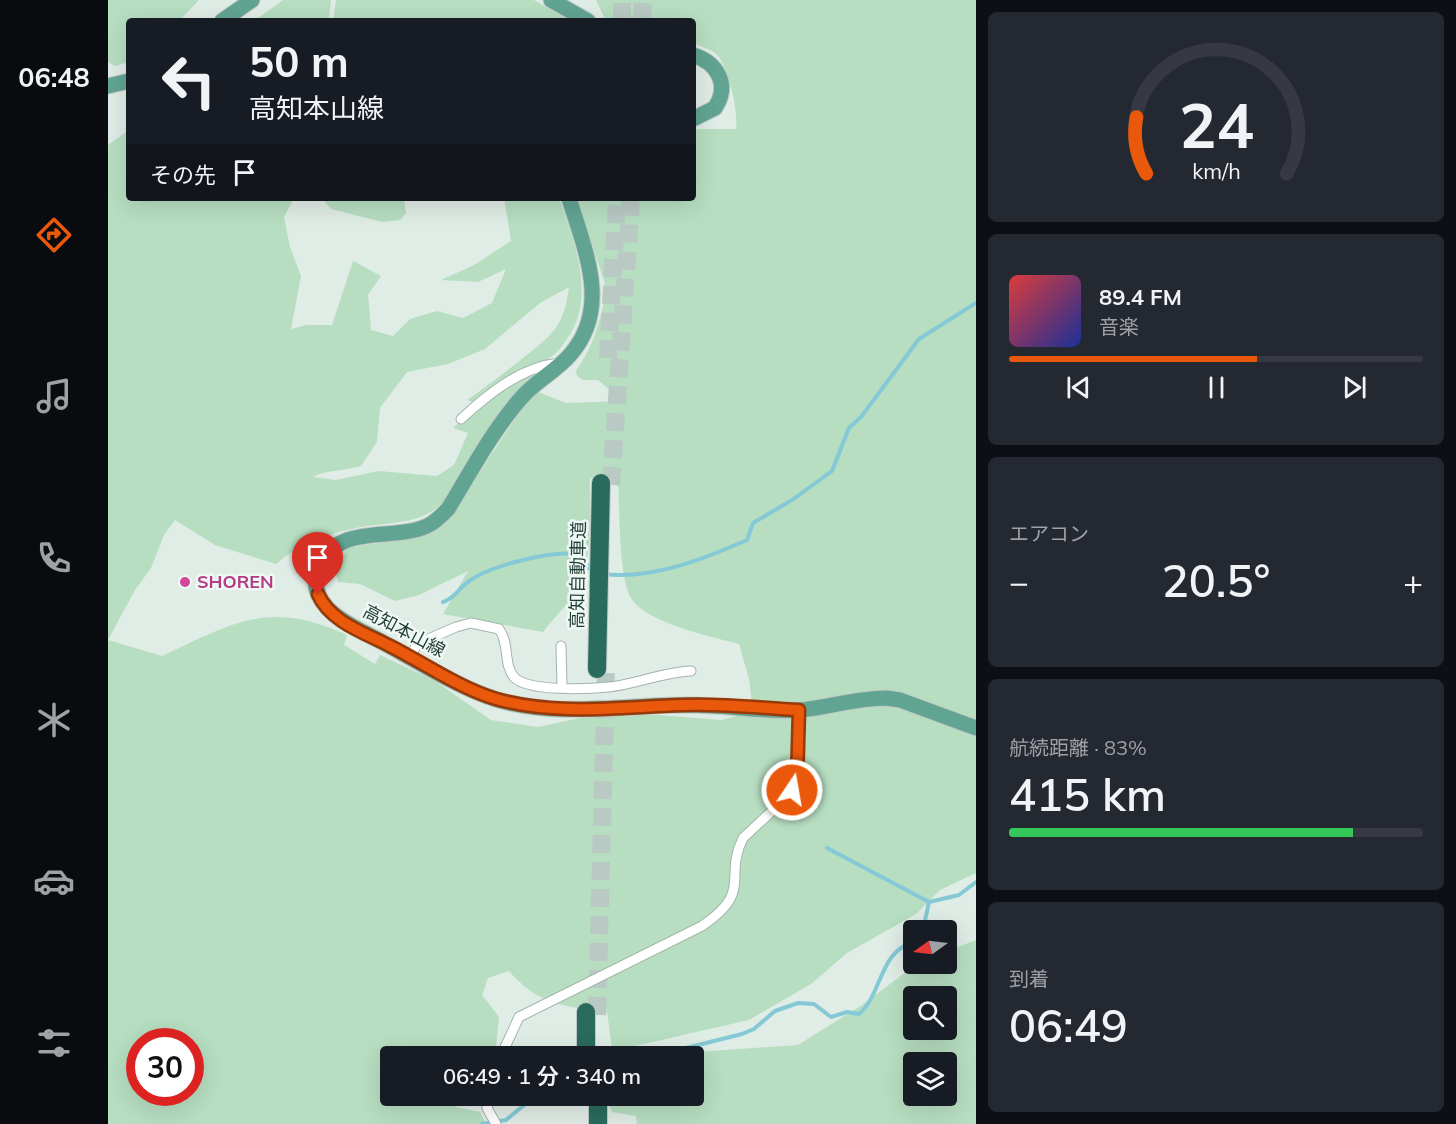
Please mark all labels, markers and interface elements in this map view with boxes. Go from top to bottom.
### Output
text: 50 m [249,35,349,88]
icon: left [150,42,228,120]
text: 06:48 [18,60,90,94]
text: 24 [1179,85,1253,164]
text: 高知本山線 [249,91,384,125]
icon: arrive [228,156,261,189]
text: km/h [1192,158,1240,185]
text: その先 [150,161,216,189]
icon: directions [33,214,75,256]
text: 89.4 FM [1099,283,1182,311]
text: 音楽 [1099,314,1139,339]
icon: previous [1062,371,1095,404]
icon: pause [1200,371,1233,404]
icon: next [1338,371,1371,404]
icon: music [33,375,75,417]
street label: 高知自動車道 [565,521,590,629]
text: エアコン [1009,521,1089,546]
pin [292,532,343,594]
icon: phone [33,537,75,579]
icon: arrive [301,541,334,574]
text: 20.5° [1162,552,1270,608]
text: − [1009,561,1029,602]
text: + [1403,561,1423,602]
place label: SHOREN [197,570,274,593]
marker: SHOREN [178,575,192,589]
street label: 高知本山線 [359,599,449,662]
icon: climate [33,699,75,741]
text: 航続距離 · 83% [1009,735,1147,760]
position arrow [760,758,824,822]
text: 415 km [1009,766,1166,822]
icon: car [33,860,75,902]
north arrow [903,920,957,974]
map controls [903,920,957,1106]
text: 到着 [1009,966,1049,991]
button: search [903,986,957,1040]
text: 06:49 [1009,997,1128,1053]
icon: filters [33,1022,75,1064]
speed limit sign: 30 [126,1028,204,1106]
button: layers [903,1052,957,1106]
text: 06:49 · 1 分 · 340 m [443,1062,641,1090]

